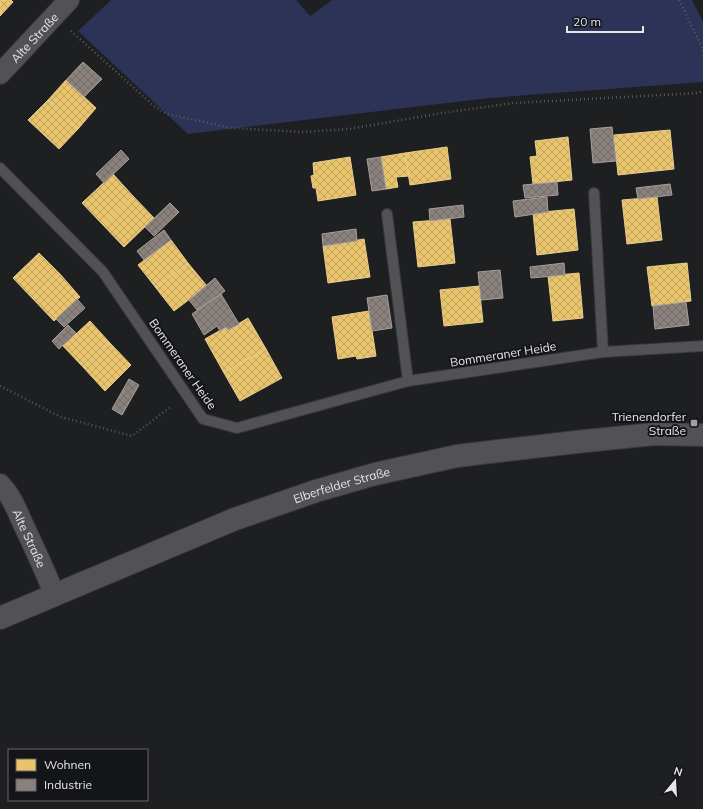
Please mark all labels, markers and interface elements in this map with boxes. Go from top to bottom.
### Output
scale bar [567,8,643,34]
street label: Alte Straße [7,9,61,66]
text: 20 m [573,14,601,29]
street label: Bommeraner Heide [146,316,220,412]
street label: Bommeraner Heide [449,338,557,370]
place label: Trienendorfer Straße [612,409,687,438]
marker: Trienendorfer Straße [689,418,699,428]
street label: Elberfelder Straße [291,463,391,506]
street label: Alte Straße [10,506,50,570]
legend [8,749,148,801]
text: Wohnen [44,757,91,772]
north arrow [655,761,695,801]
text: N [672,764,684,779]
text: Industrie [44,777,92,792]

